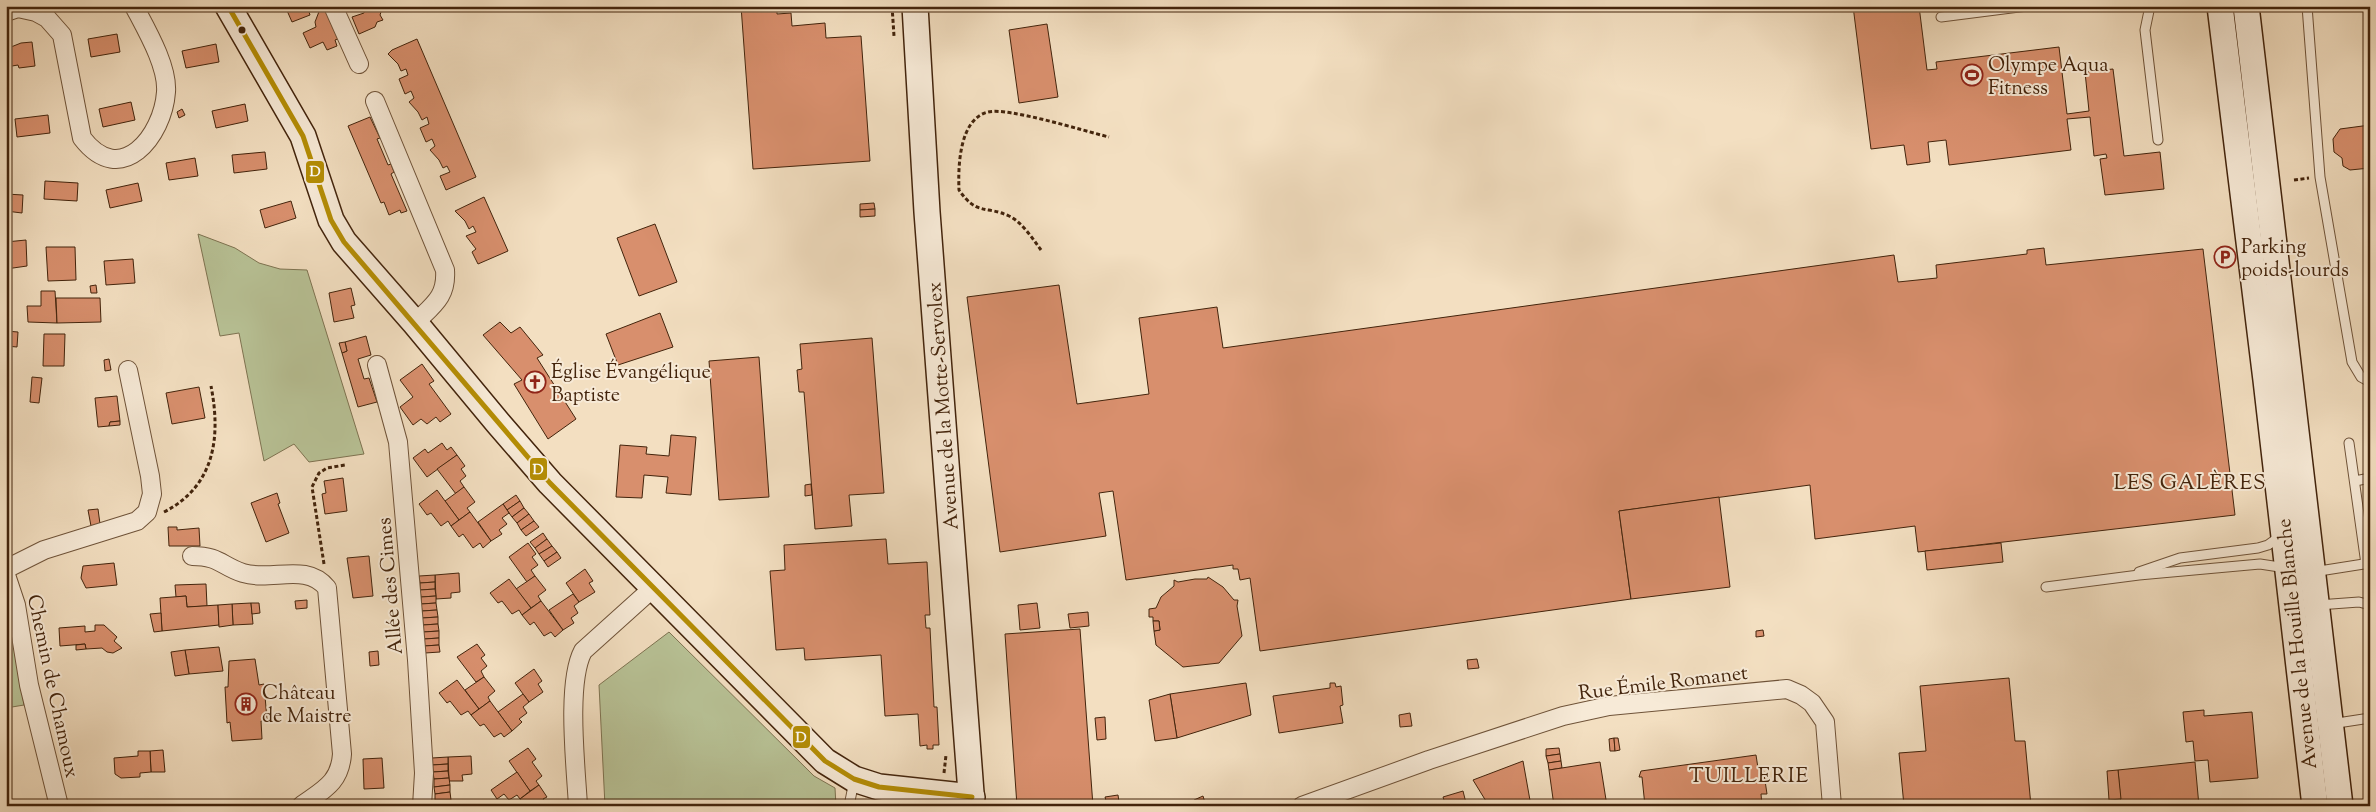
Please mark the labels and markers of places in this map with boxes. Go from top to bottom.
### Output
unlabelled marker [237,25,247,35]
place label: Olympe Aqua Fitness [1988,52,2108,104]
sports icon: Olympe Aqua Fitness [1960,63,1984,87]
place label: Parking poids-lourds [2241,234,2349,286]
parking icon: Parking poids-lourds [2213,245,2237,269]
place label: Église Évangélique Baptiste [551,358,711,411]
church icon: Église Évangélique Baptiste [523,370,547,394]
place label: Château de Maistre [262,680,351,732]
building icon: Château de Maistre [234,692,258,716]

